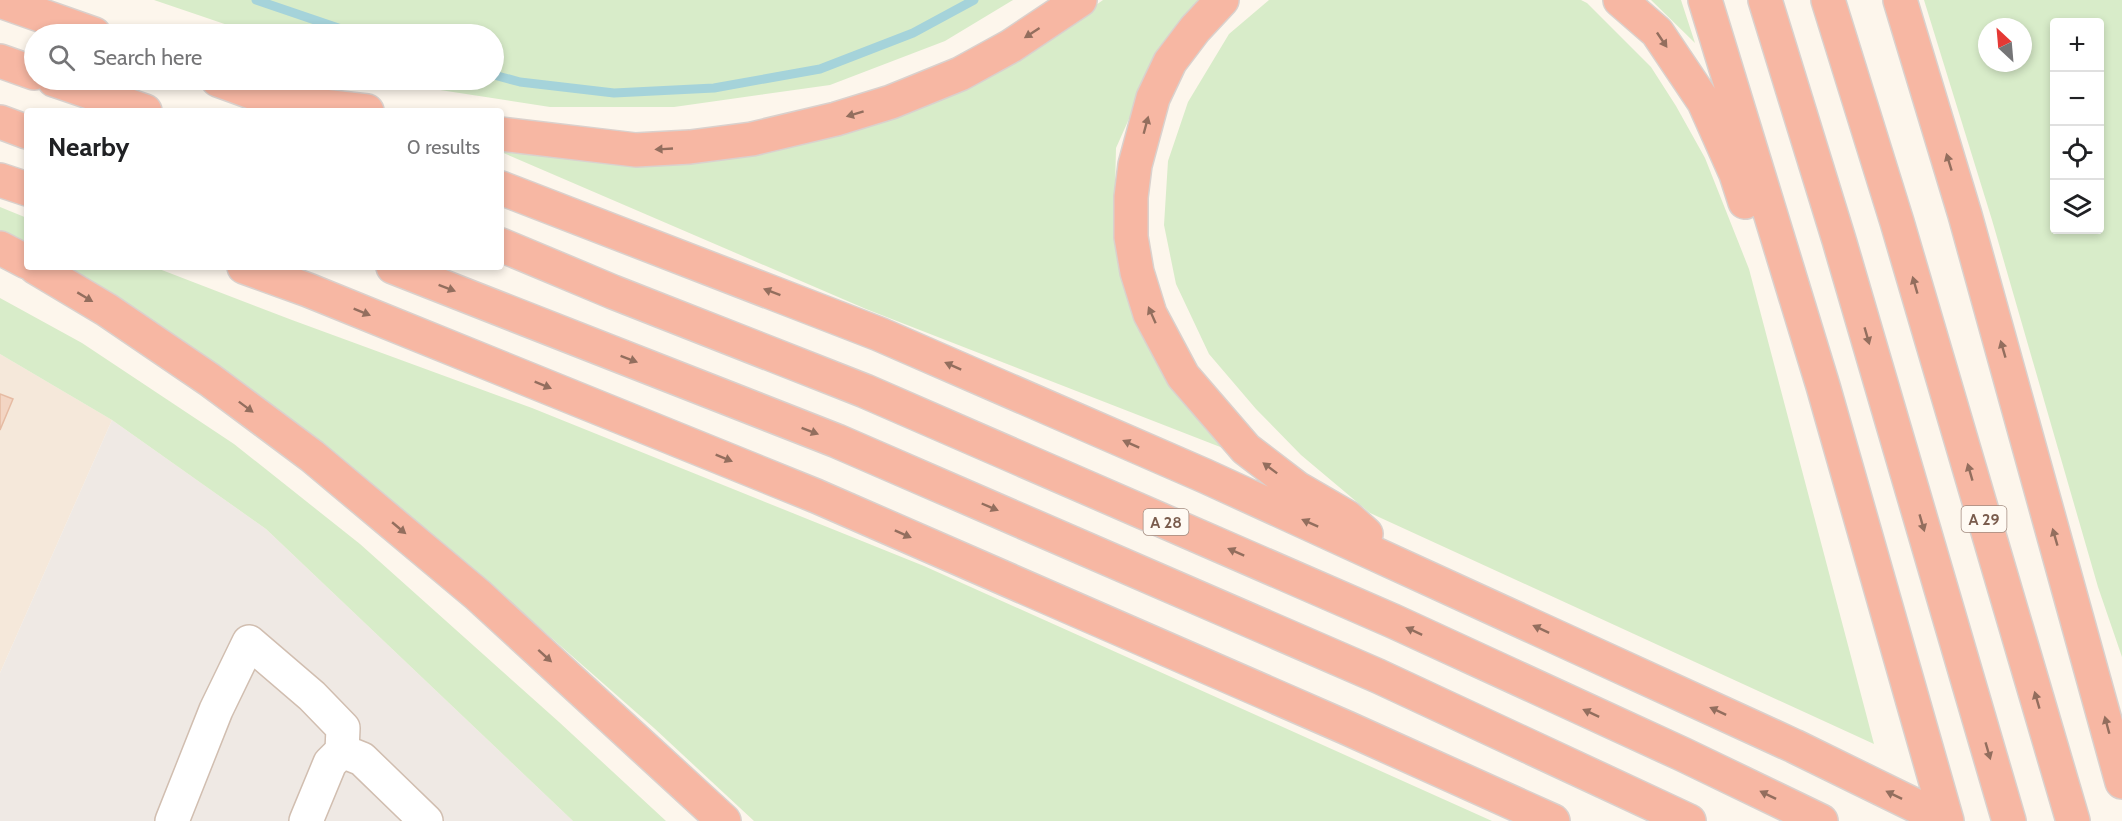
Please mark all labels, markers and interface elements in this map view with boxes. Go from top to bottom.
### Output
north arrow [1978,18,2032,72]
map controls [2050,18,2104,234]
button: + [2050,18,2104,72]
search box [24,24,504,90]
one-way arrow [1024,27,1040,38]
one-way arrow [1656,32,1668,48]
icon: search [45,41,78,74]
text: Search here [93,44,202,71]
button: − [2050,72,2104,126]
one-way arrow [846,109,864,119]
one-way arrow [1141,116,1151,134]
button: locate [2050,126,2104,180]
text: Nearby [48,131,129,163]
text: 0 results [407,135,480,159]
one-way arrow [654,144,673,153]
one-way arrow [1944,153,1953,171]
button: layers [2050,180,2104,234]
one-way arrow [1910,276,1919,294]
one-way arrow [438,284,456,294]
one-way arrow [763,287,781,297]
one-way arrow [77,292,94,302]
one-way arrow [1147,306,1157,324]
one-way arrow [353,308,371,317]
one-way arrow [1863,327,1872,345]
one-way arrow [1998,340,2007,358]
one-way arrow [620,355,638,365]
one-way arrow [943,361,961,371]
one-way arrow [534,381,552,390]
one-way arrow [238,401,254,413]
one-way arrow [801,426,819,436]
one-way arrow [1122,439,1140,449]
one-way arrow [715,453,733,463]
one-way arrow [1263,462,1278,474]
one-way arrow [1965,463,1974,481]
one-way arrow [981,502,999,512]
road number: A 29 [1962,506,2006,532]
road number: A 28 [1144,509,1188,535]
one-way arrow [1918,514,1927,532]
one-way arrow [1300,518,1318,528]
one-way arrow [391,522,407,535]
one-way arrow [2050,528,2059,546]
one-way arrow [895,529,913,539]
one-way arrow [1227,548,1244,557]
one-way arrow [1533,625,1550,634]
one-way arrow [1406,626,1423,635]
one-way arrow [538,649,552,663]
one-way arrow [2032,690,2041,708]
one-way arrow [1710,707,1727,716]
one-way arrow [1583,708,1600,717]
one-way arrow [2102,716,2111,734]
one-way arrow [1984,742,1993,760]
one-way arrow [1759,791,1776,800]
one-way arrow [1885,791,1903,801]

